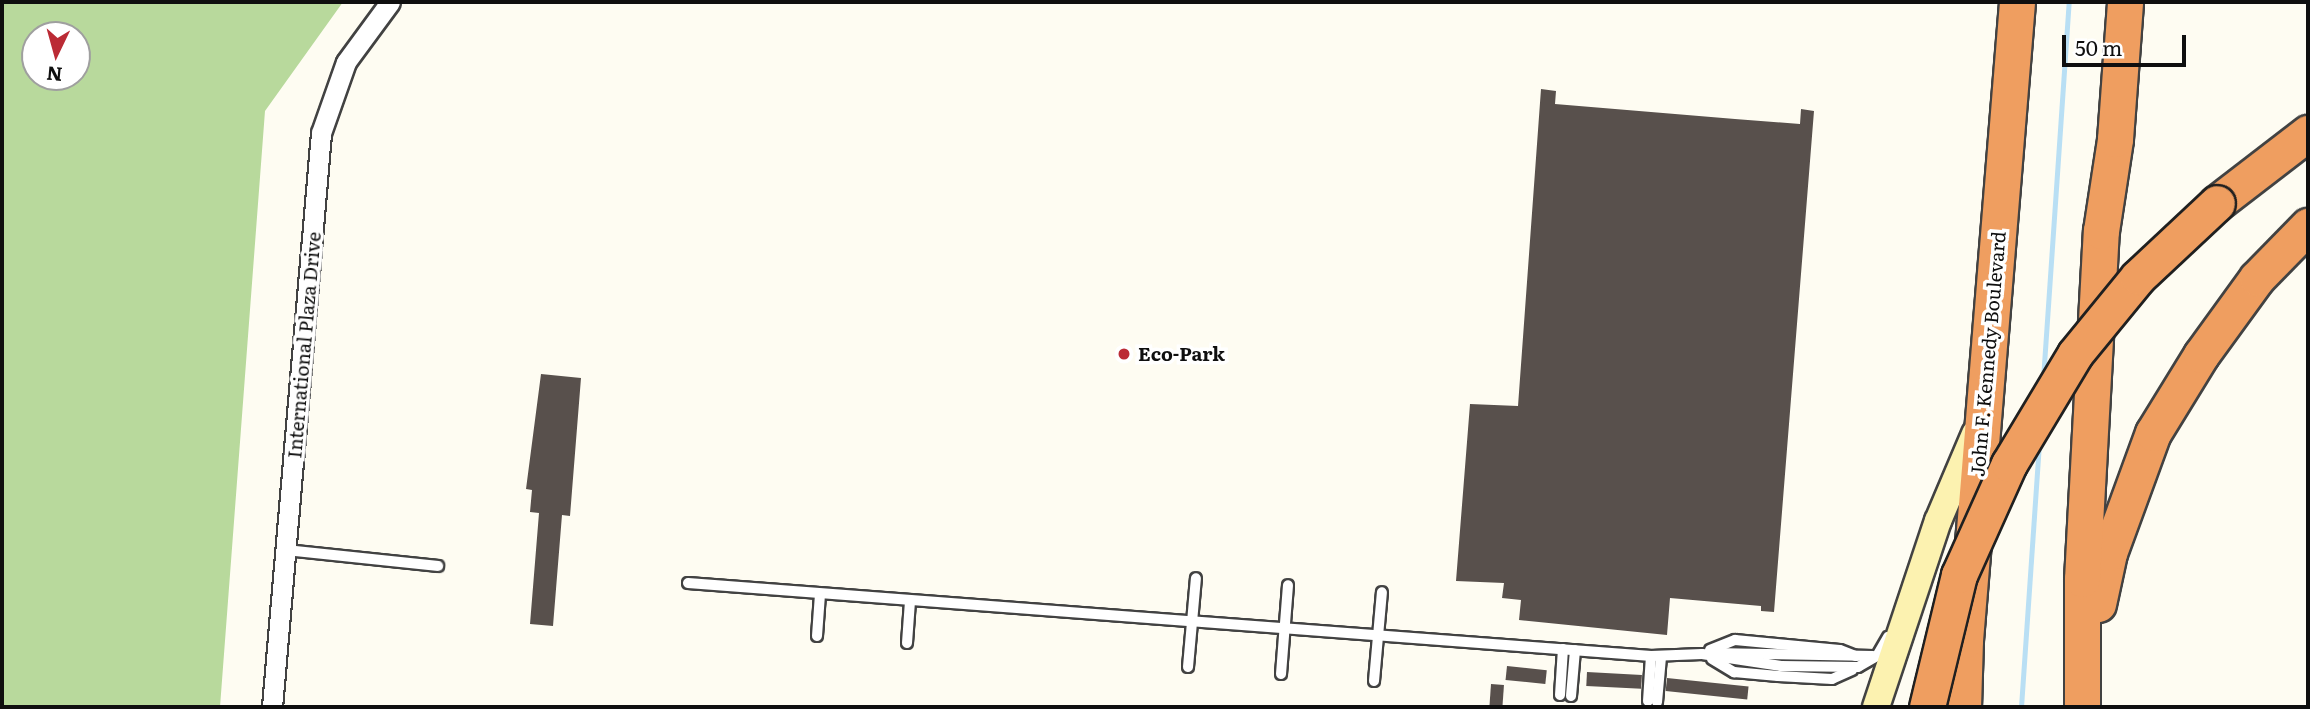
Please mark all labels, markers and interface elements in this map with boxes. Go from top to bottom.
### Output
north arrow [21,21,91,91]
scale bar [2065,21,2189,65]
text: 50 m [2075,31,2122,62]
text: N [45,60,64,90]
street label: John F. Kennedy Boulevard [1966,230,2010,478]
street label: International Plaza Drive [283,231,325,459]
place label: Eco-Park [1138,343,1225,365]
marker: Eco-Park [1116,346,1132,362]

